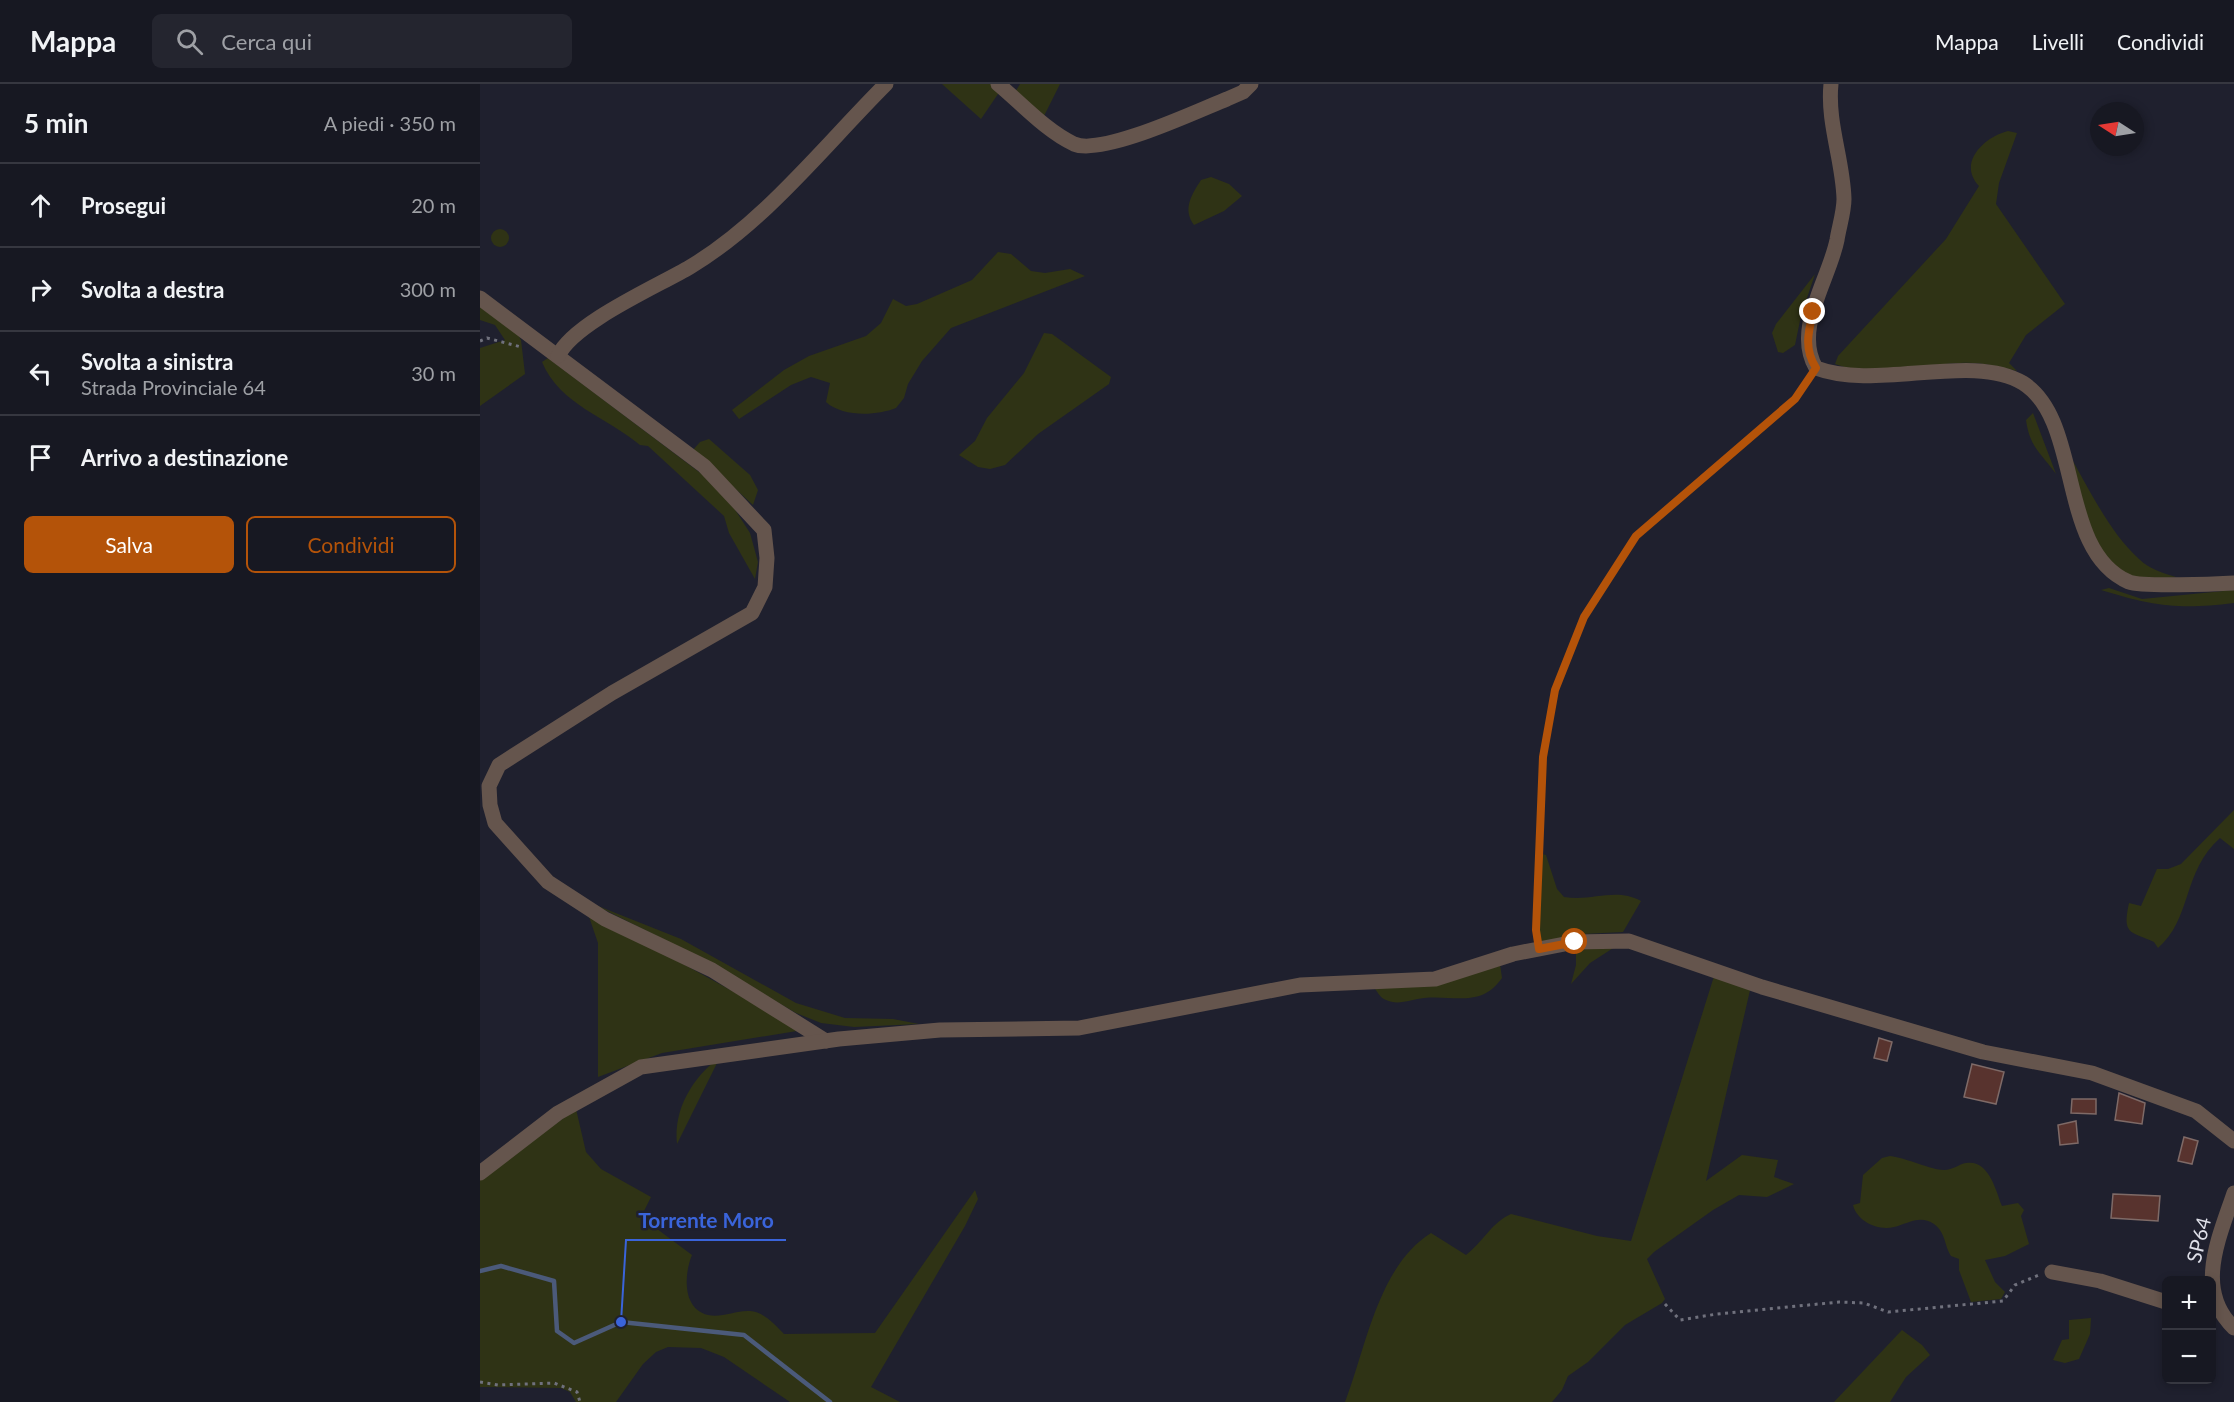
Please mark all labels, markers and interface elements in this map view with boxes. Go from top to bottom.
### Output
search box [152,14,572,68]
text: Mappa [30,24,116,58]
icon: search [173,25,206,58]
text: Cerca qui [221,28,312,55]
text: Mappa [1935,29,1999,54]
text: Livelli [2032,29,2084,54]
text: Condividi [2117,29,2204,54]
north arrow [2090,102,2144,156]
text: 5 min [24,107,88,139]
text: A piedi · 350 m [324,111,456,135]
icon: ahead [24,189,57,222]
text: Prosegui [81,192,166,219]
text: 20 m [411,193,456,217]
icon: right [24,273,57,306]
text: Svolta a destra [81,276,224,303]
text: 300 m [400,277,456,301]
route end [1799,298,1825,324]
text: Svolta a sinistra [81,348,233,375]
icon: left [24,357,57,390]
text: 30 m [411,361,456,385]
text: Strada Provinciale 64 [81,375,266,399]
icon: arrive [24,441,57,474]
text: Arrivo a destinazione [81,444,288,471]
button: Salva [24,516,234,573]
button: Condividi [246,516,456,573]
route start [1561,928,1587,954]
callout: Torrente Moro [626,1201,786,1240]
text: Torrente Moro [638,1207,774,1232]
street label: SP64 [2181,1214,2215,1265]
map controls [2162,1276,2216,1384]
button: + [2162,1276,2216,1330]
button: − [2162,1330,2216,1384]

